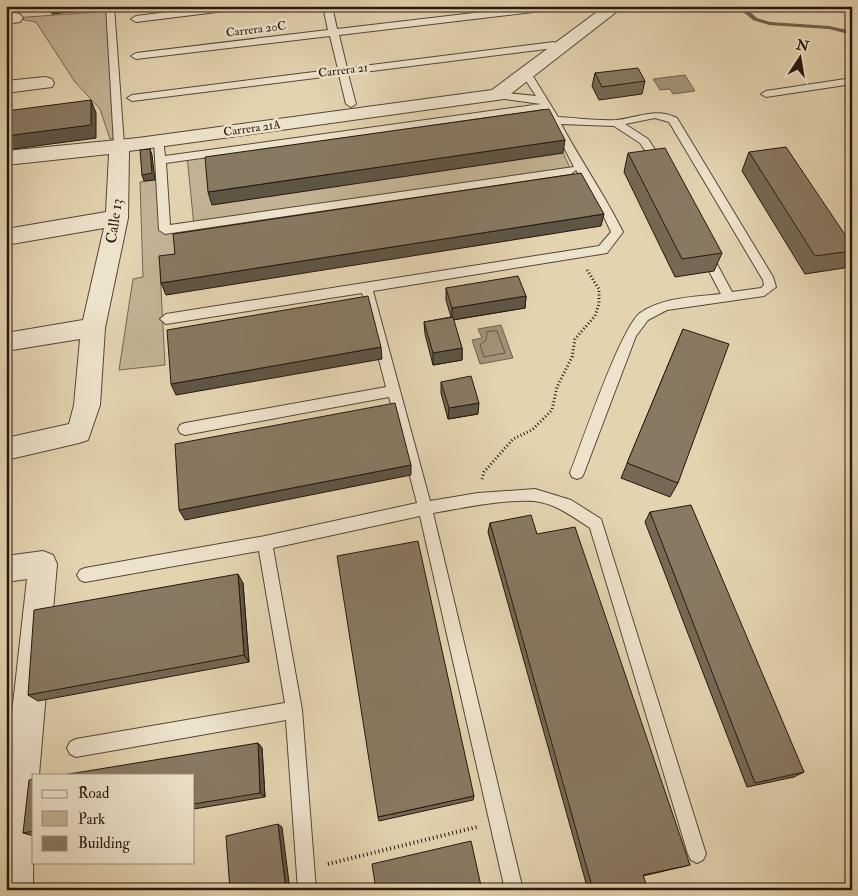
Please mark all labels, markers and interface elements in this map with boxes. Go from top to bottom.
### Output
street label: Carrera 20C [225,18,287,41]
north arrow [776,32,826,82]
text: N [794,36,811,55]
street label: Carrera 21 [317,60,369,81]
street label: Carrera 21A [223,117,282,140]
street label: Calle 13 [102,197,127,245]
legend [32,774,195,864]
text: Road [78,784,110,803]
text: Park [78,810,105,829]
text: Building [78,834,130,853]

